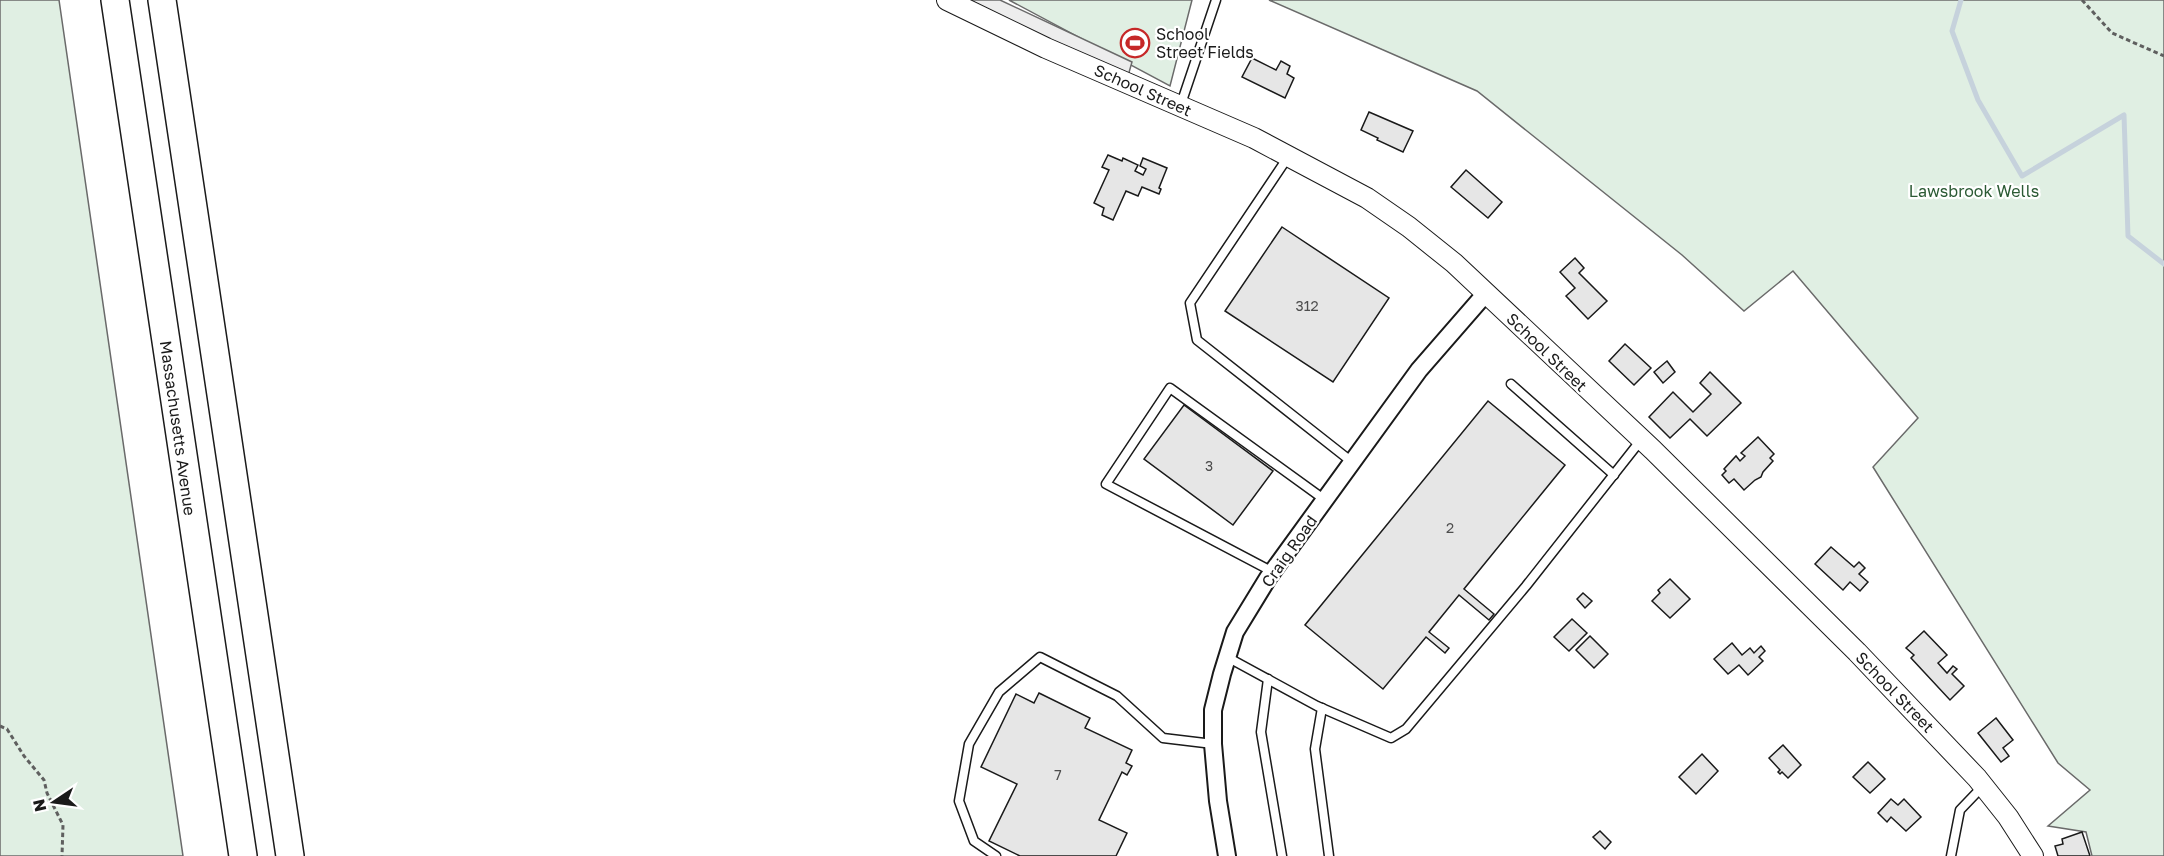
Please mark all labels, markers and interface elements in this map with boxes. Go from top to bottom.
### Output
place label: School Street Fields [1156,24,1254,62]
sports icon: School Street Fields [1119,27,1151,59]
street label: School Street [1091,60,1195,120]
park label: Lawsbrook Wells [1909,181,2039,201]
house number: 312 [1295,297,1319,314]
street label: School Street [1502,309,1592,395]
street label: Massachusetts Avenue [156,339,200,517]
house number: 3 [1205,457,1213,474]
street label: Craig Road [1257,511,1321,591]
house number: 2 [1446,519,1454,536]
street label: School Street [1852,647,1938,737]
house number: 7 [1054,766,1062,783]
north arrow [24,772,84,832]
text: N [28,797,50,814]

